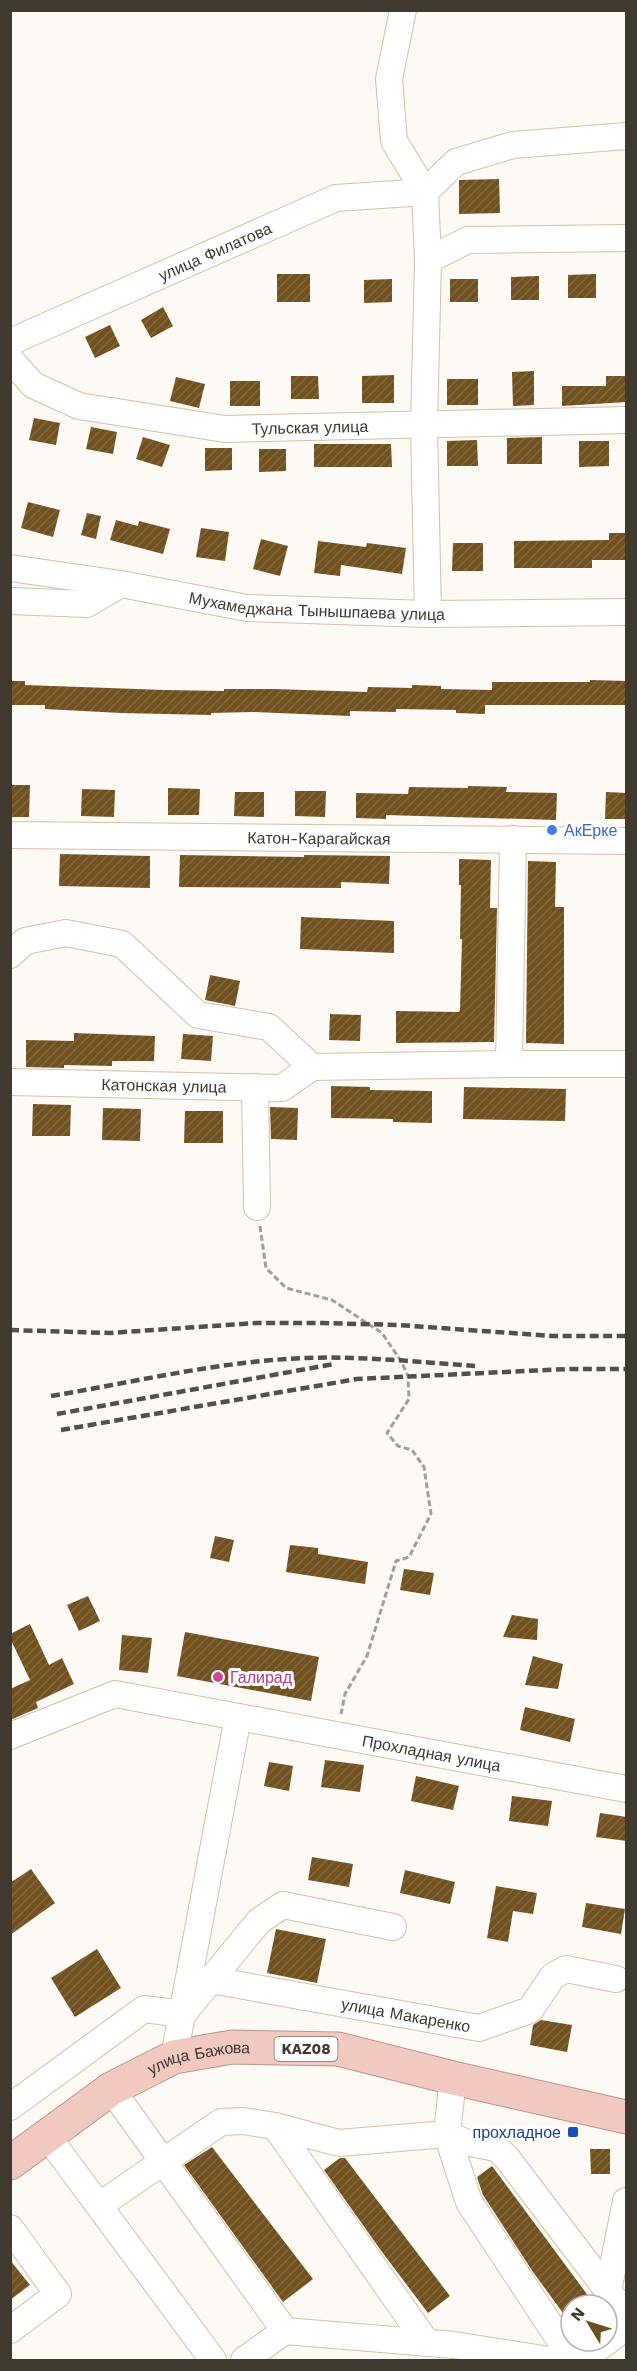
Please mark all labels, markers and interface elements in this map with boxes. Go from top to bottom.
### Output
street label: улица Филатова [155,218,275,285]
street label: Тульская улица [251,416,369,438]
street label: Мухамеджана Тынышпаева улица [187,588,445,624]
place label: АкЕрке [564,821,617,840]
marker: АкЕрке [545,823,559,837]
street label: Катон-Карагайская [247,828,391,848]
street label: Катонская улица [101,1075,227,1096]
place label: Галирад [230,1668,293,1687]
marker: Галирад [211,1670,225,1684]
street label: Прохладная улица [361,1731,502,1775]
street label: улица Макаренко [340,1994,472,2036]
street label: улица Бажова [144,2037,250,2078]
road number: KAZ08 [274,2037,338,2061]
place label: прохладное [473,2123,561,2142]
marker: прохладное [566,2125,580,2139]
north arrow [559,2293,619,2353]
text: N [566,2304,589,2325]

